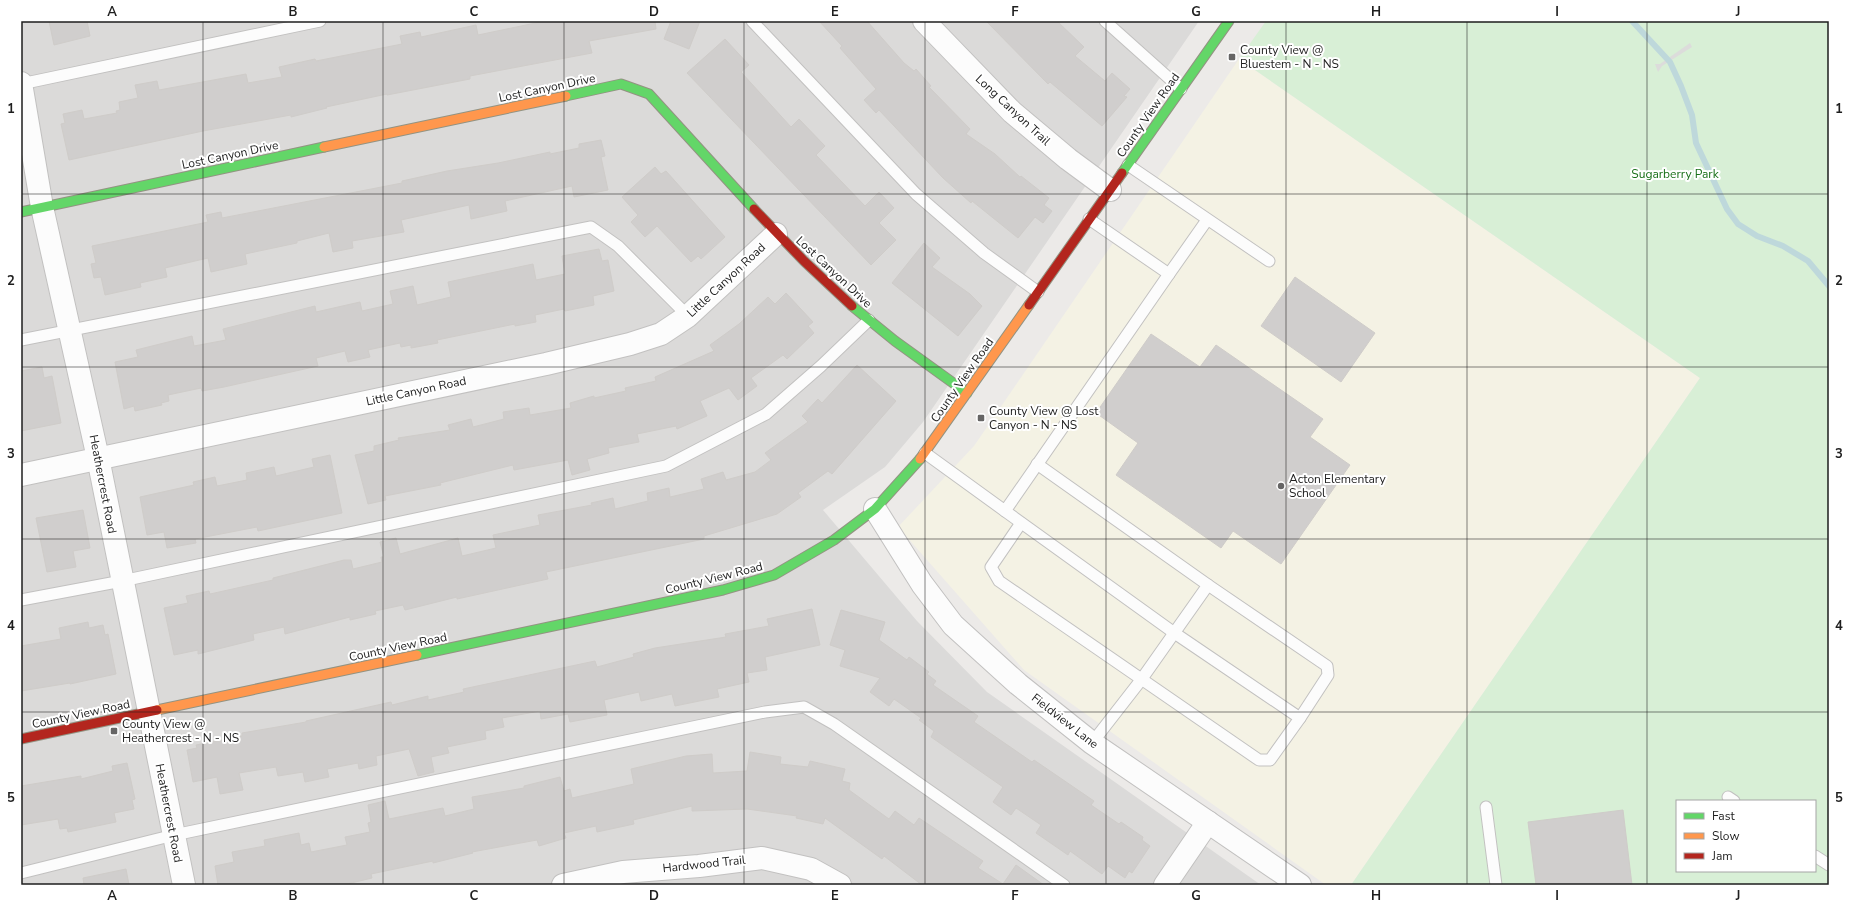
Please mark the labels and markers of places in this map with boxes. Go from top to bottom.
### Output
place label: County View @ Bluestem - N - NS [1240,42,1339,72]
marker: County View @ Bluestem - N - NS [1227,52,1237,62]
place label: County View @ Lost Canyon - N - NS [989,403,1099,433]
marker: County View @ Lost Canyon - N - NS [976,413,986,423]
place label: Acton Elementary School [1289,471,1387,501]
marker: Acton Elementary School [1276,481,1286,491]
place label: County View @ Heathercrest - N - NS [122,716,239,746]
marker: County View @ Heathercrest - N - NS [109,726,119,736]

